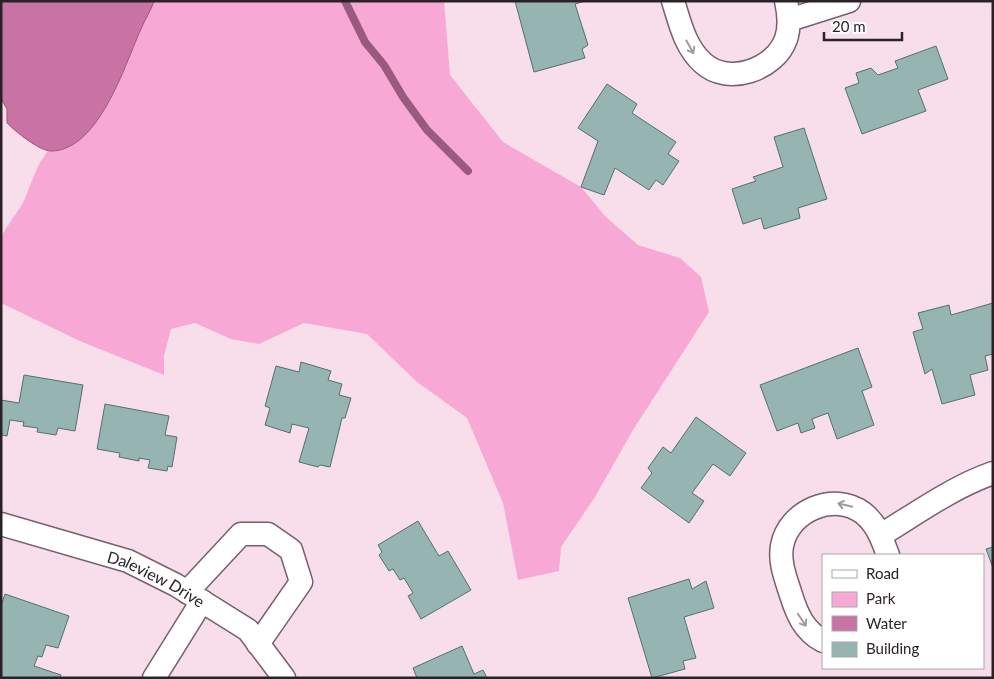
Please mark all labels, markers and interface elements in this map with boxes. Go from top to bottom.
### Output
scale bar [824,10,902,42]
text: 20 m [832,17,866,35]
one-way arrow [686,39,696,53]
one-way arrow [838,500,854,510]
street label: Daleview Drive [105,546,209,610]
legend [822,554,984,669]
text: Road [866,564,899,582]
text: Park [866,589,896,607]
one-way arrow [797,613,807,627]
text: Water [866,614,907,632]
text: Building [866,639,919,657]

